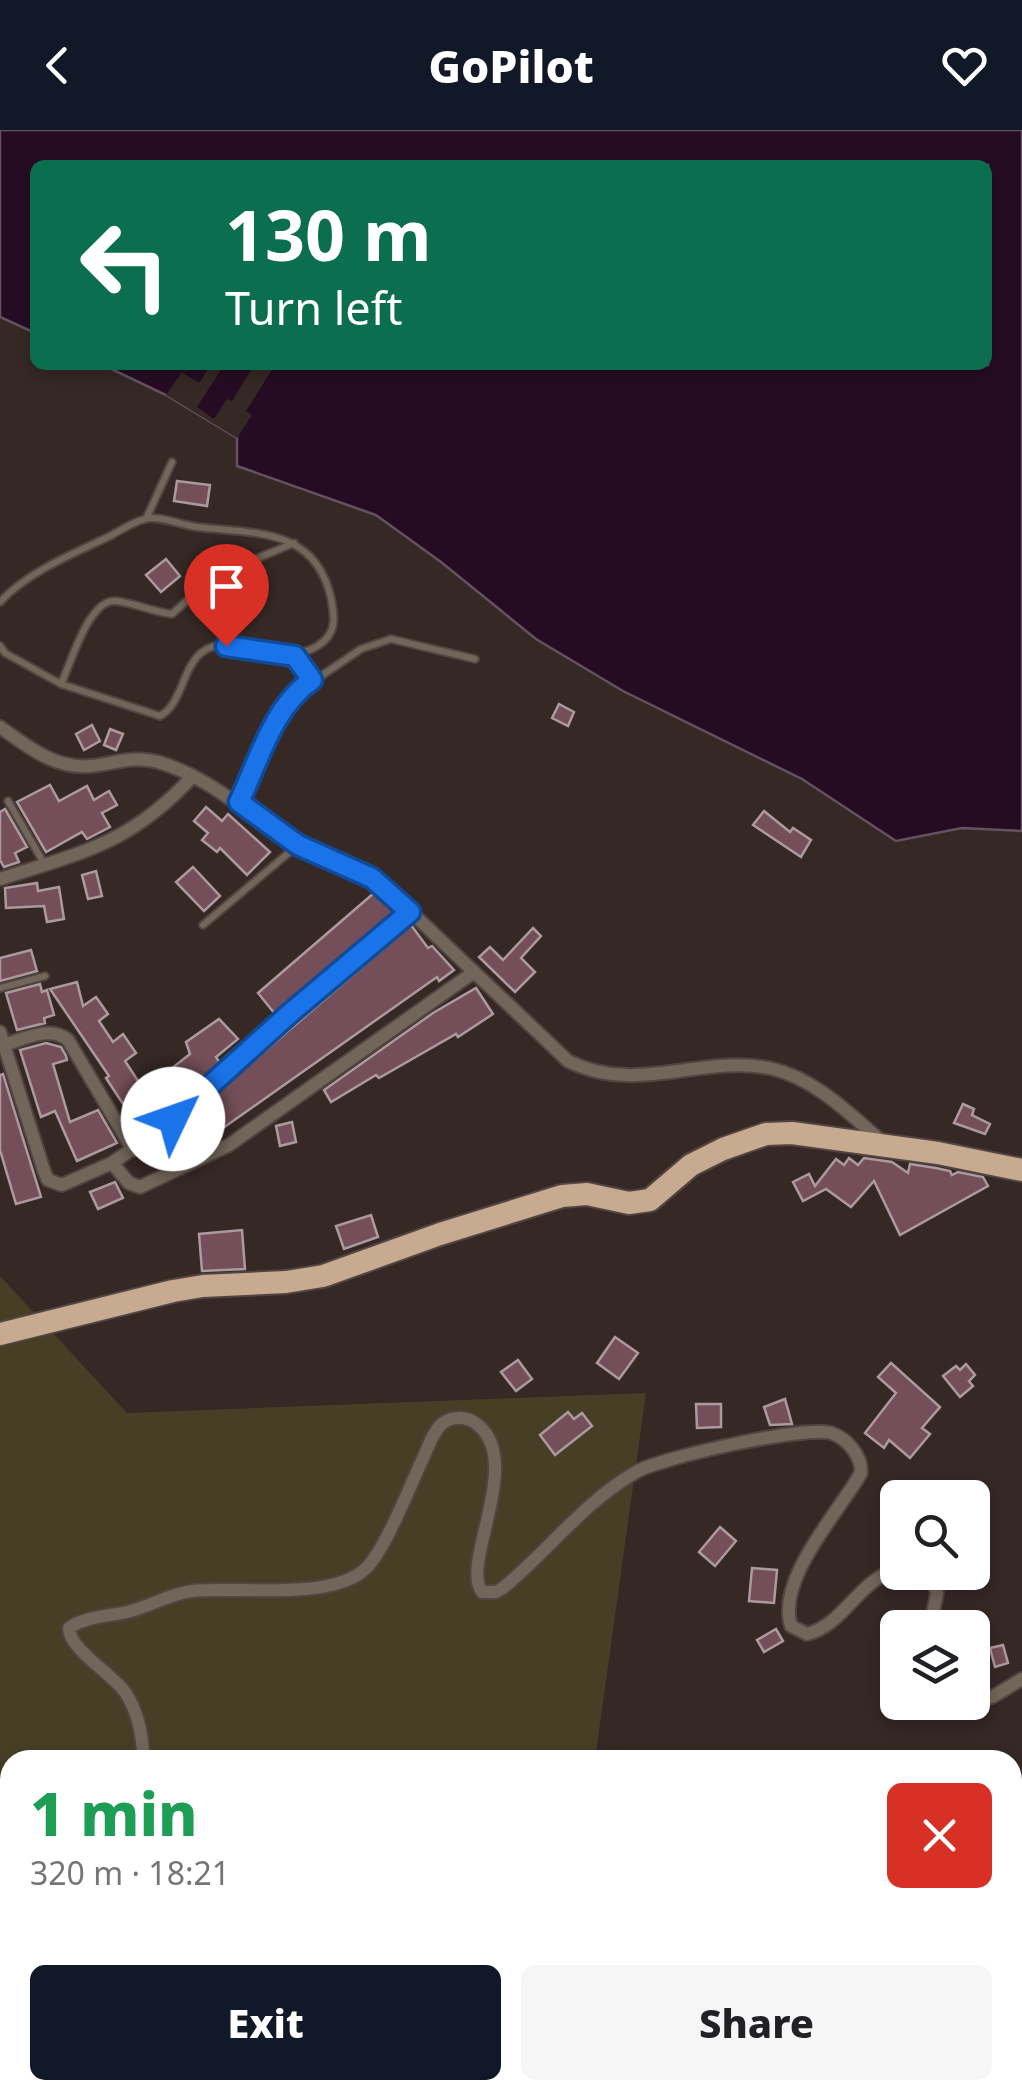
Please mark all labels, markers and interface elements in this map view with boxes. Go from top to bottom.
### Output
text: GoPilot [428,35,594,96]
icon: back [30,38,85,93]
icon: heart [937,38,992,93]
text: 130 m [225,186,432,282]
icon: left [60,200,190,330]
text: Turn left [225,277,402,338]
pin [184,544,269,647]
icon: arrive [199,559,254,614]
position arrow [121,1067,225,1171]
map controls [880,1480,990,1720]
button: search [880,1480,990,1590]
button: layers [880,1610,990,1720]
text: 1 min [30,1772,198,1854]
button: close [887,1783,992,1888]
text: 320 m · 18:21 [30,1851,230,1894]
button: Exit [30,1965,501,2080]
button: Share [521,1965,992,2080]

